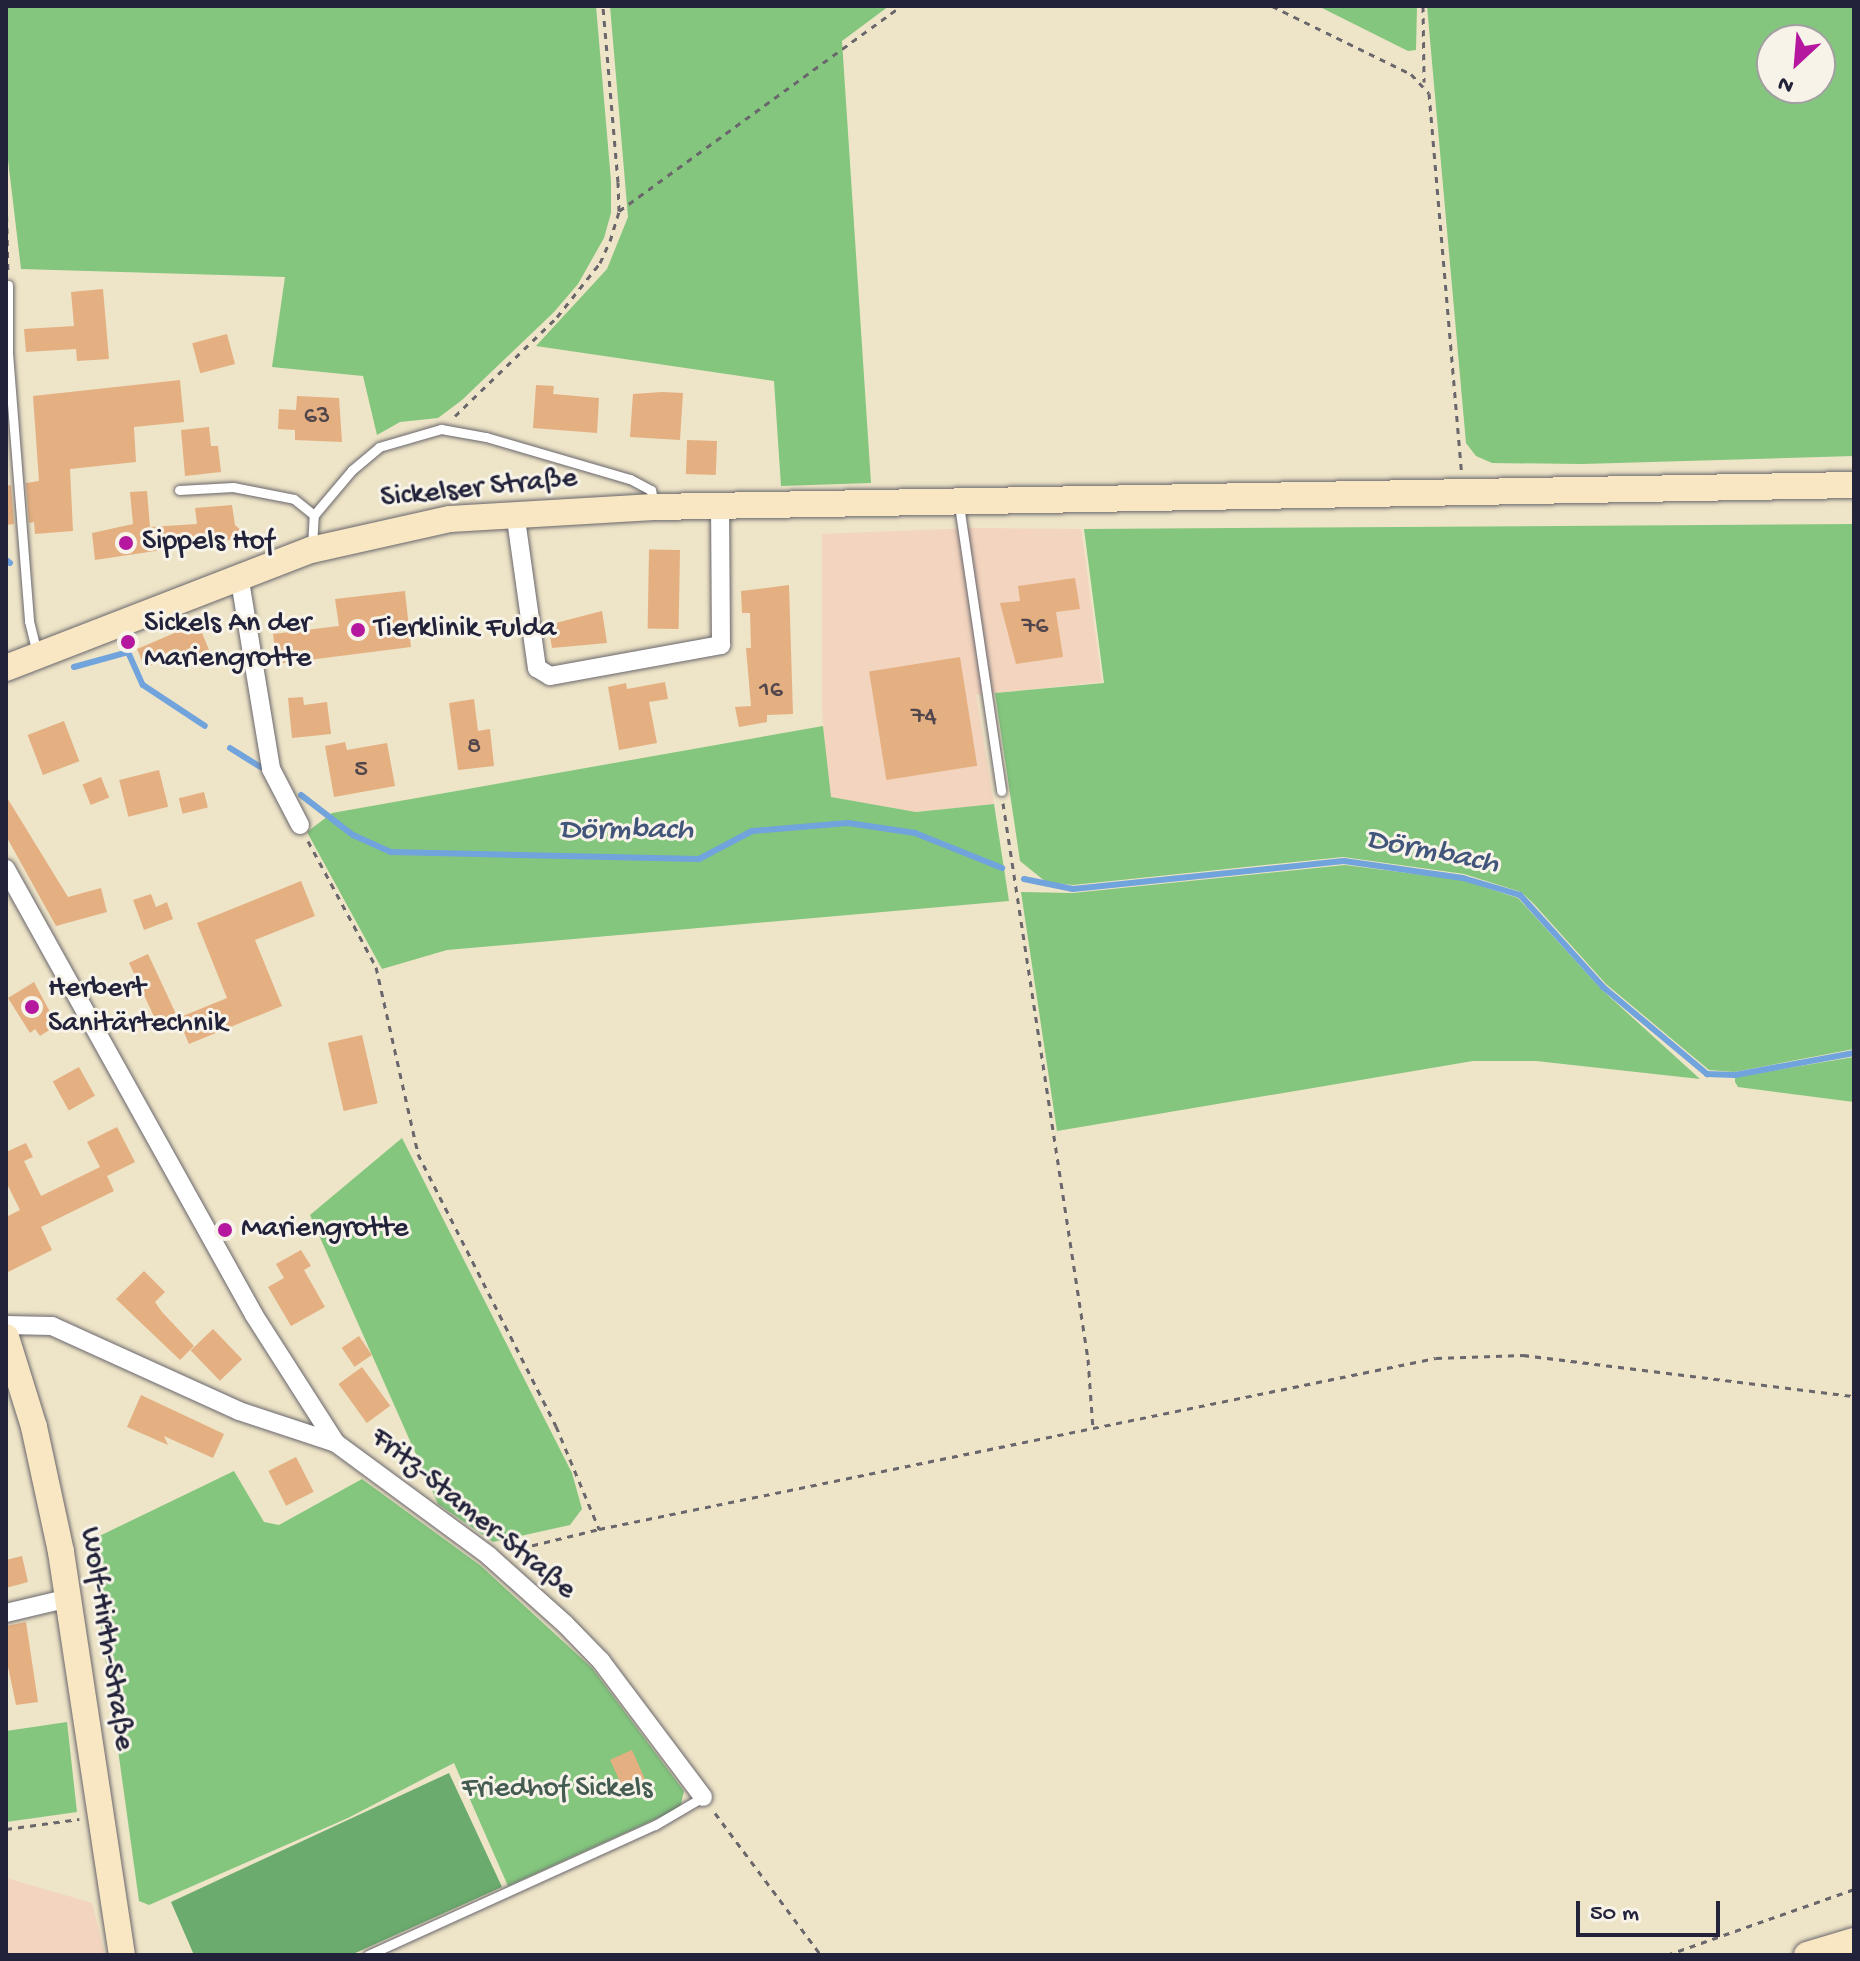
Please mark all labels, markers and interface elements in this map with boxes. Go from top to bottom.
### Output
north arrow [1756,24,1836,104]
text: N [1774,69,1799,99]
house number: 63 [304,402,330,434]
street label: Sickelser Straße [379,462,579,518]
place label: Sippels Hof [142,525,274,561]
marker: Sippels Hof [117,534,135,552]
place label: Sickels An der Mariengrotte [144,607,312,678]
place label: Tierklinik Fulda [374,612,556,648]
house number: 76 [1022,612,1048,644]
marker: Tierklinik Fulda [349,621,367,639]
marker: Sickels An der Mariengrotte [119,633,137,651]
house number: 16 [759,676,783,708]
house number: 74 [911,702,937,734]
house number: 8 [467,732,481,764]
house number: 5 [354,755,368,787]
water label: Dörmbach [559,812,693,850]
water label: Dörmbach [1362,821,1502,885]
place label: Herbert Sanitärtechnik [48,972,227,1042]
marker: Herbert Sanitärtechnik [23,998,41,1016]
place label: Mariengrotte [241,1212,409,1248]
marker: Mariengrotte [216,1221,234,1239]
street label: Fritz-Stamer-Straße [362,1421,582,1609]
street label: Wolf-Hirth-Straße [70,1525,140,1753]
park label: Friedhof Sickels [462,1772,652,1808]
scale bar [1580,1885,1724,1935]
text: 50 m [1590,1900,1639,1929]

